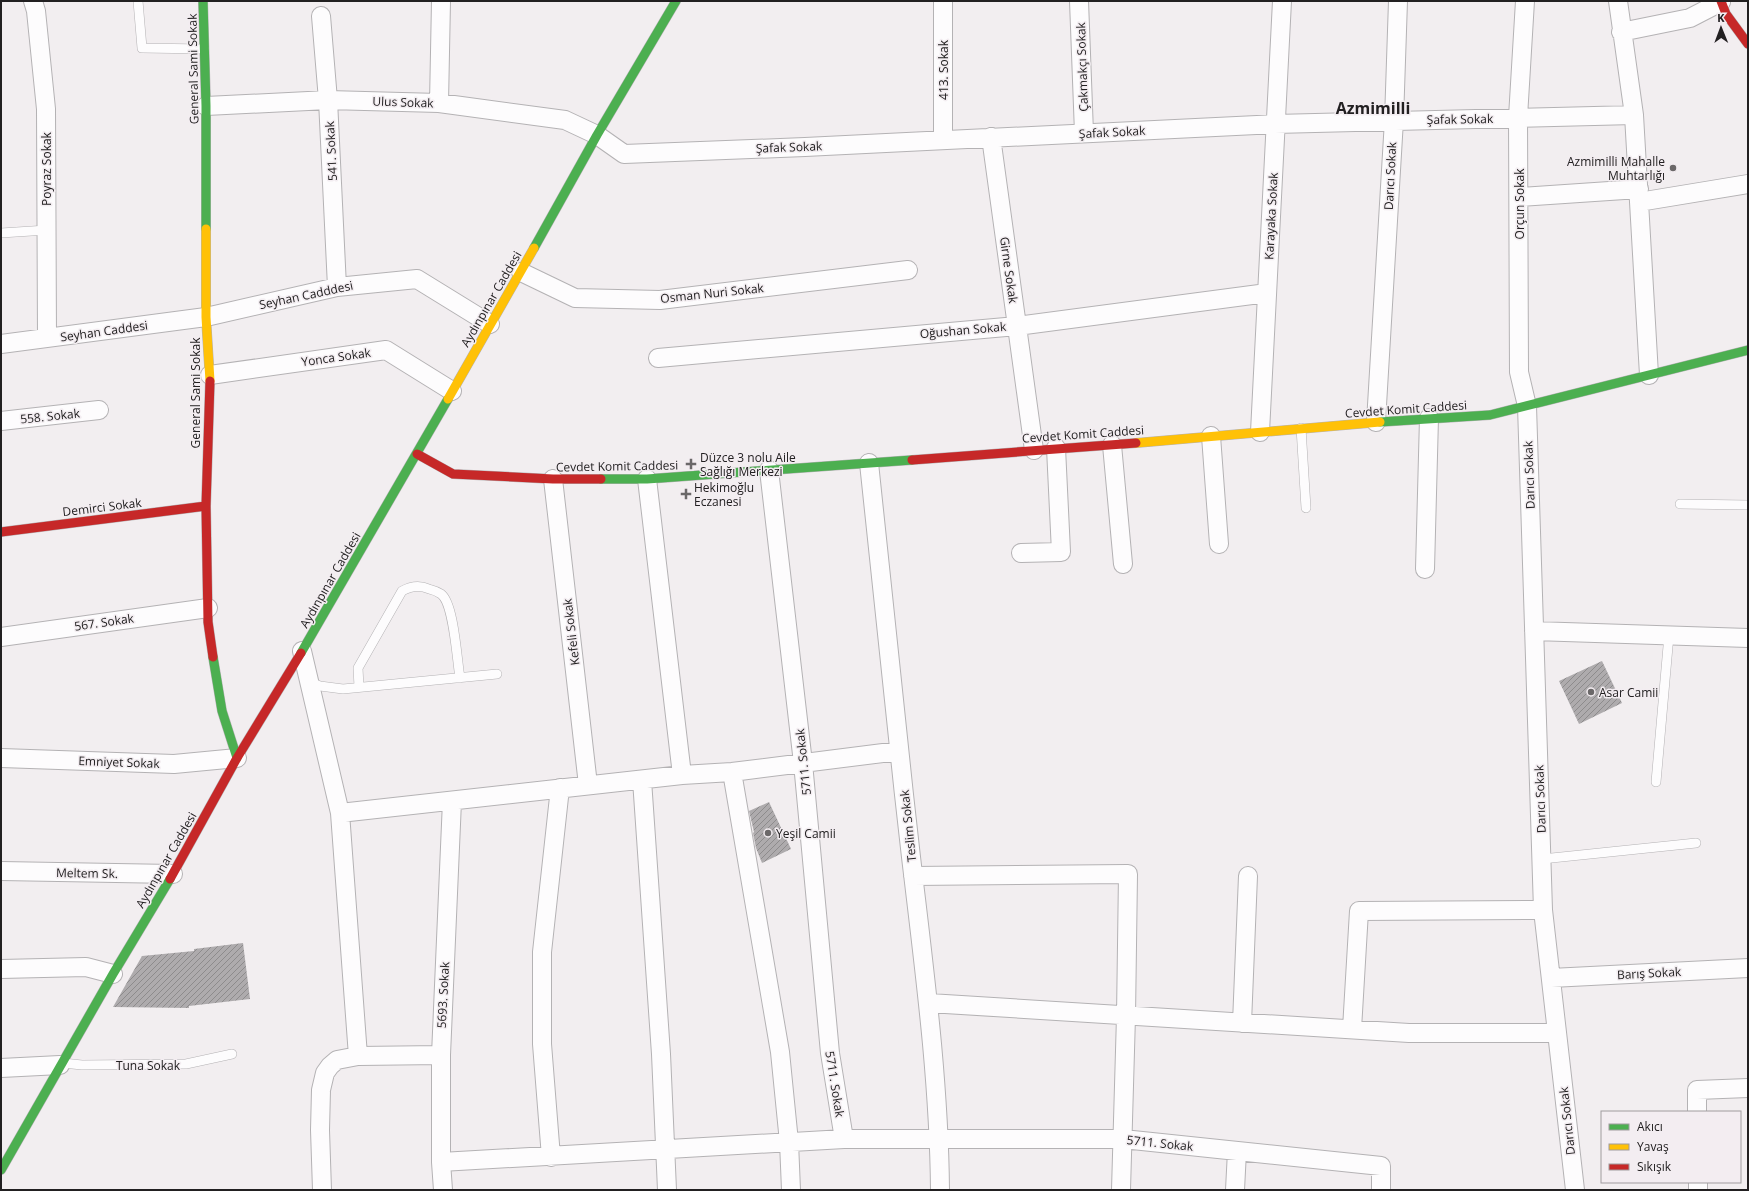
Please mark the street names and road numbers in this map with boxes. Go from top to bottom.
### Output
street label: General Sami Sokak [184,13,202,125]
street label: Çakmakçı Sokak [1072,21,1092,112]
street label: 413. Sokak [935,39,952,100]
street label: Ulus Sokak [372,92,434,112]
street label: Şafak Sokak [1427,110,1494,128]
street label: 541. Sokak [321,120,341,181]
street label: Şafak Sokak [1078,122,1146,142]
street label: Poyraz Sokak [38,131,55,206]
street label: Şafak Sokak [755,137,823,157]
street label: Darıcı Sokak [1380,141,1400,211]
street label: Orçun Sokak [1511,168,1528,239]
street label: Karayaka Sokak [1260,171,1282,260]
street label: Girne Sokak [996,236,1022,305]
street label: Aydınpınar Caddesi [457,248,525,350]
street label: Seyhan Cadddesi [257,277,355,313]
street label: Osman Nuri Sokak [659,279,765,307]
street label: Seyhan Caddesi [59,316,149,346]
street label: Oğushan Sokak [919,318,1008,342]
street label: General Sami Sokak [187,337,204,448]
street label: Yonca Sokak [300,344,372,370]
street label: Cevdet Komit Caddesi [1344,396,1468,422]
street label: 558. Sokak [19,404,81,428]
street label: Cevdet Komit Caddesi [1021,421,1145,447]
street label: Darıcı Sokak [1519,440,1539,509]
street label: Cevdet Komit Caddesi [556,456,678,476]
street label: Demirci Sokak [62,494,143,520]
street label: Aydınpınar Caddesi [296,529,364,631]
street label: Kefeli Sokak [558,597,584,666]
street label: 567. Sokak [73,609,136,635]
street label: 5711. Sokak [791,727,815,796]
street label: Emniyet Sokak [78,752,161,772]
street label: Darıcı Sokak [1530,764,1550,833]
street label: Teslim Sokak [896,788,920,863]
street label: Aydınpınar Caddesi [132,809,200,911]
street label: Meltem Sk. [56,864,118,882]
street label: 5693. Sokak [433,961,453,1029]
street label: Barış Sokak [1616,963,1682,983]
street label: 5711. Sokak [821,1050,849,1119]
street label: Tuna Sokak [116,1057,181,1074]
street label: Darıcı Sokak [1555,1085,1579,1156]
street label: 5711. Sokak [1126,1131,1195,1155]

